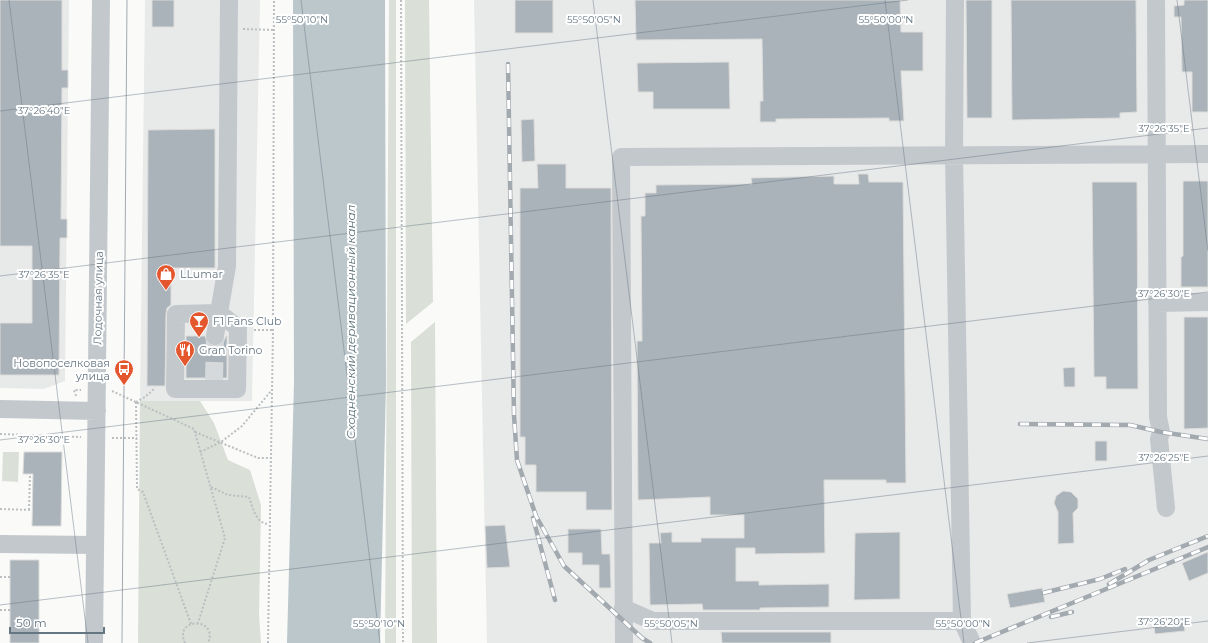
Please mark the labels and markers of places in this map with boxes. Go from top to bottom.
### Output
shop icon: LLumar [155,263,177,291]
place label: LLumar [180,267,223,281]
bar icon: F1 Fans Club [188,310,210,338]
place label: F1 Fans Club [213,314,282,328]
restaurant icon: Gran Torino [174,339,196,367]
place label: Gran Torino [199,343,263,357]
place label: Новопоселковая улица [13,356,110,383]
bus stop icon: Новопоселковая улица [113,358,135,386]

